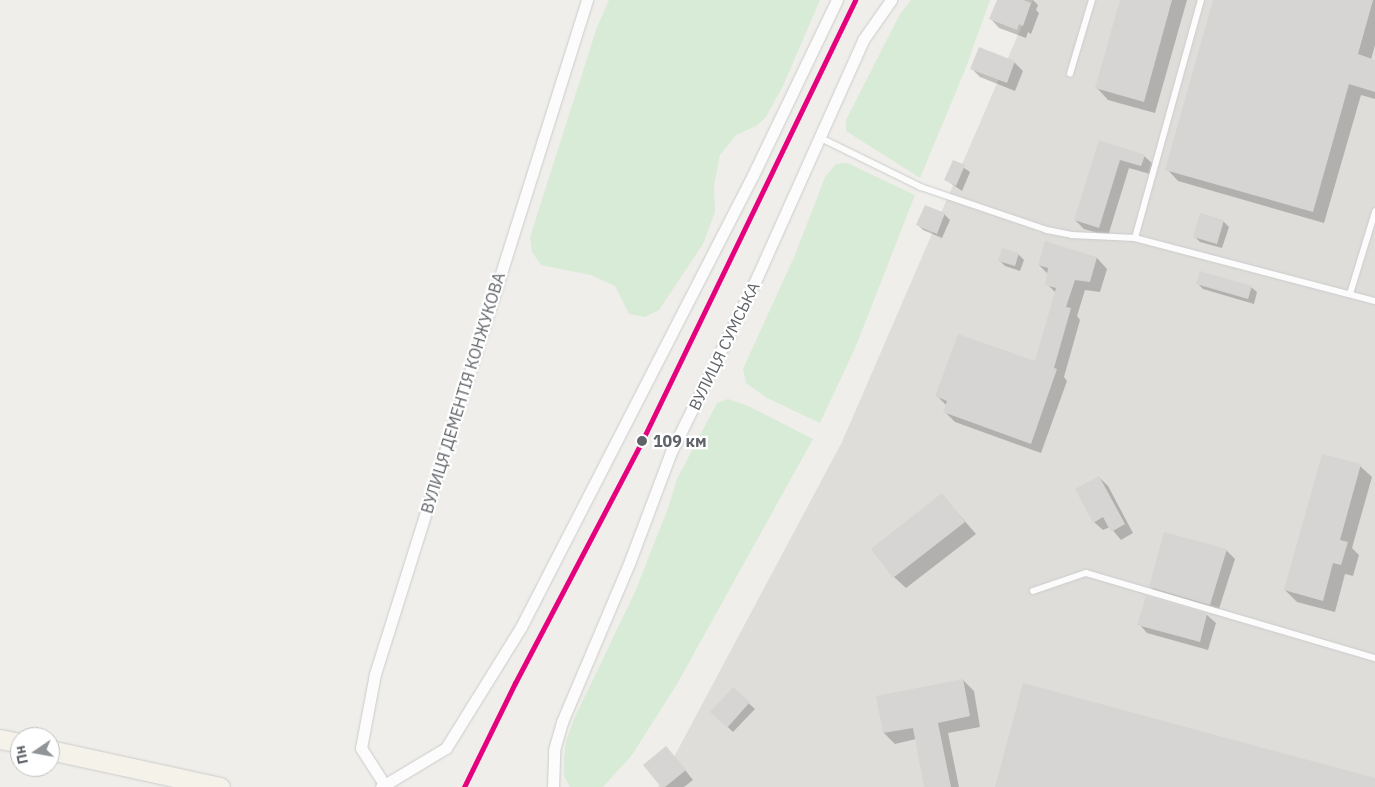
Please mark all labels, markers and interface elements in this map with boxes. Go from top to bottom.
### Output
street label: ВУЛИЦЯ ДЕМЕНТІЯ КОНЖУКОВА [417,270,509,516]
street label: ВУЛИЦЯ СУМСЬКА [685,279,763,413]
place label: 109 км [653,431,707,451]
marker: 109 км [635,434,649,448]
north arrow [10,727,60,777]
text: Пн [11,744,32,766]

